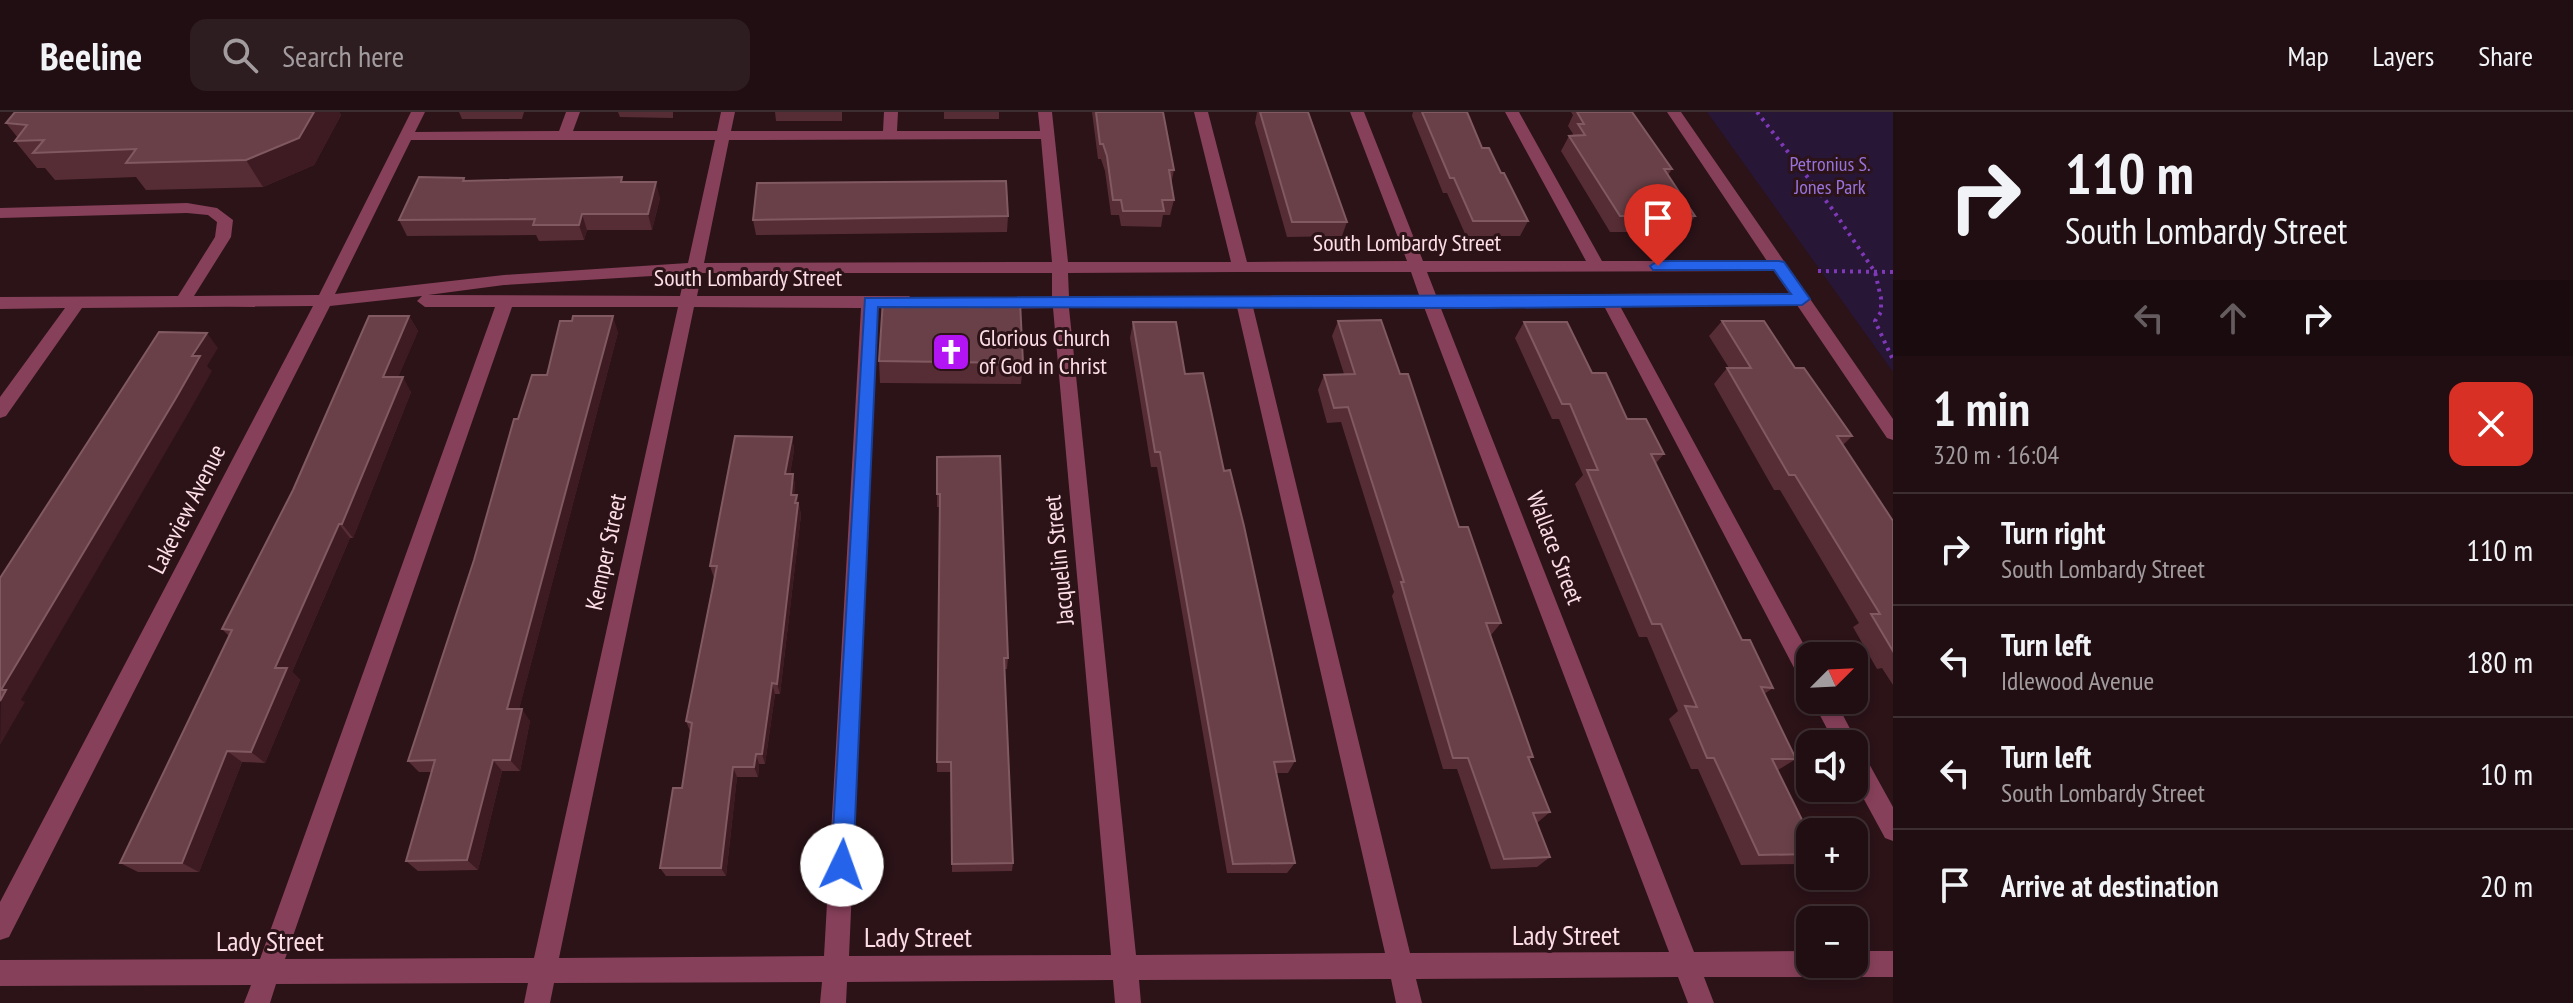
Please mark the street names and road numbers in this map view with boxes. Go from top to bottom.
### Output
street label: South Lombardy Street [1313,227,1502,258]
street label: South Lombardy Street [654,262,843,293]
street label: Lakeview Avenue [141,439,232,579]
street label: Wallace Street [1520,487,1591,609]
street label: Kemper Street [578,491,633,613]
street label: Jacquelin Street [1036,493,1081,627]
street label: Lady Street [1512,916,1620,953]
street label: Lady Street [864,918,972,955]
street label: Lady Street [216,922,324,959]

